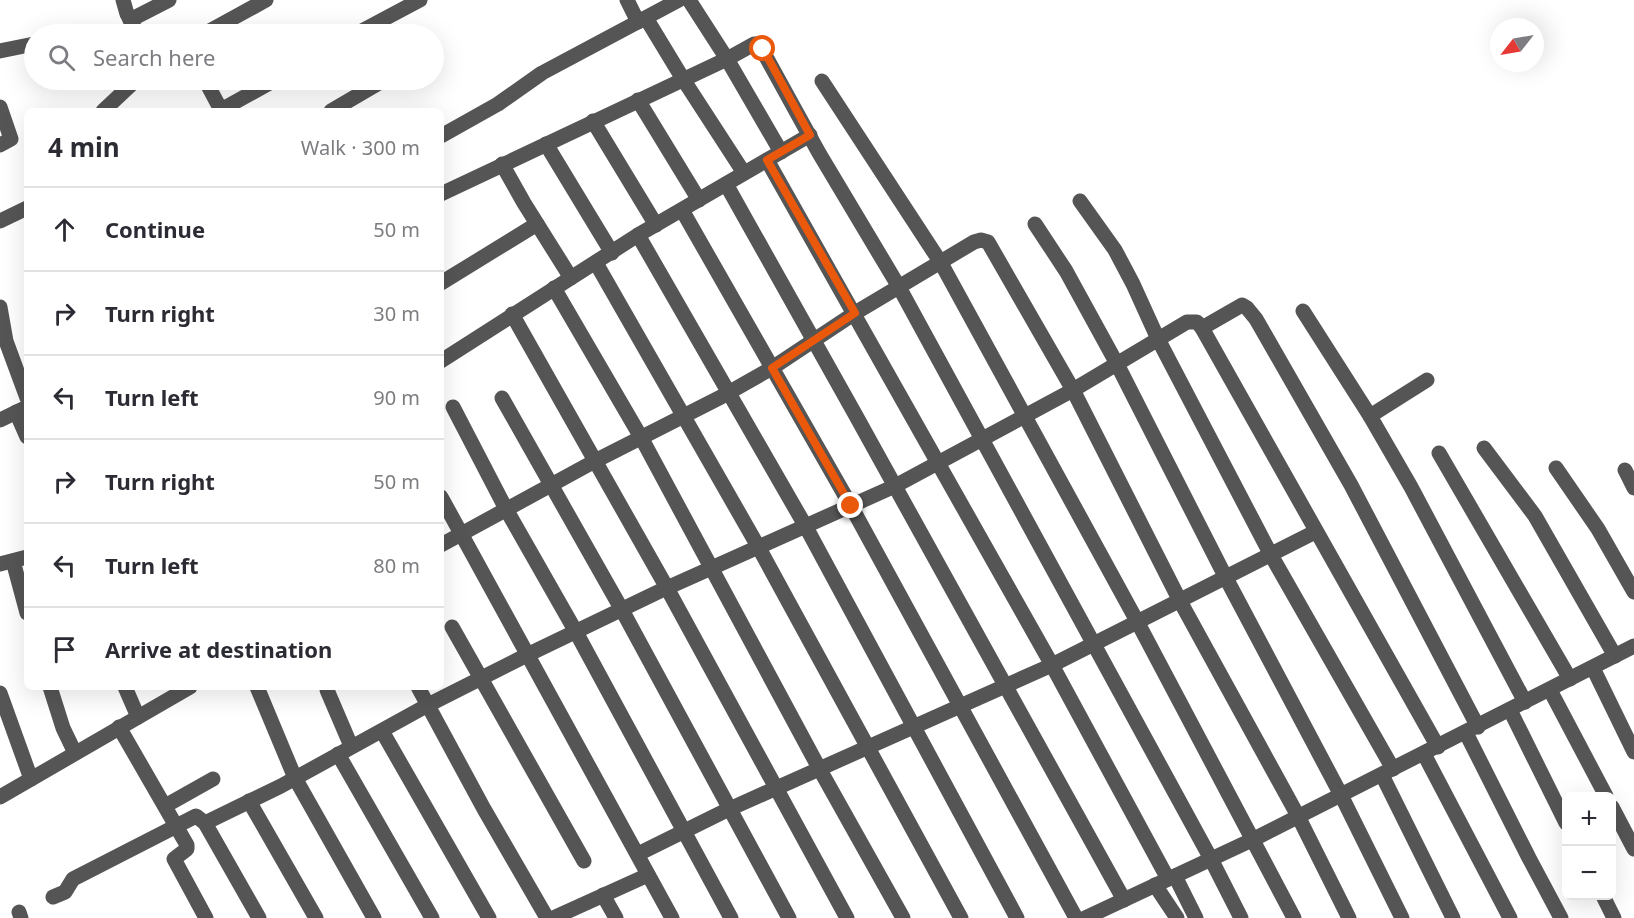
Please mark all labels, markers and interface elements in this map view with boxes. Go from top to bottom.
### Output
north arrow [1490,18,1544,72]
search box [24,24,444,90]
route start [749,35,775,61]
icon: search [45,41,78,74]
text: Search here [93,42,215,72]
text: 4 min [48,129,120,165]
text: Walk · 300 m [301,134,420,161]
icon: ahead [48,213,81,246]
text: Continue [105,214,205,244]
text: 50 m [373,216,420,243]
icon: right [48,297,81,330]
text: Turn right [105,298,215,328]
text: 30 m [373,300,420,327]
icon: left [48,381,81,414]
text: Turn left [105,382,199,412]
text: 90 m [373,384,420,411]
icon: right [48,465,81,498]
text: Turn right [105,466,215,496]
text: 50 m [373,468,420,495]
route end [837,492,863,518]
icon: left [48,549,81,582]
text: Turn left [105,550,199,580]
text: 80 m [373,552,420,579]
icon: arrive [48,633,81,666]
text: Arrive at destination [105,634,332,664]
map controls [1562,792,1616,900]
button: + [1562,792,1616,846]
button: − [1562,846,1616,900]

